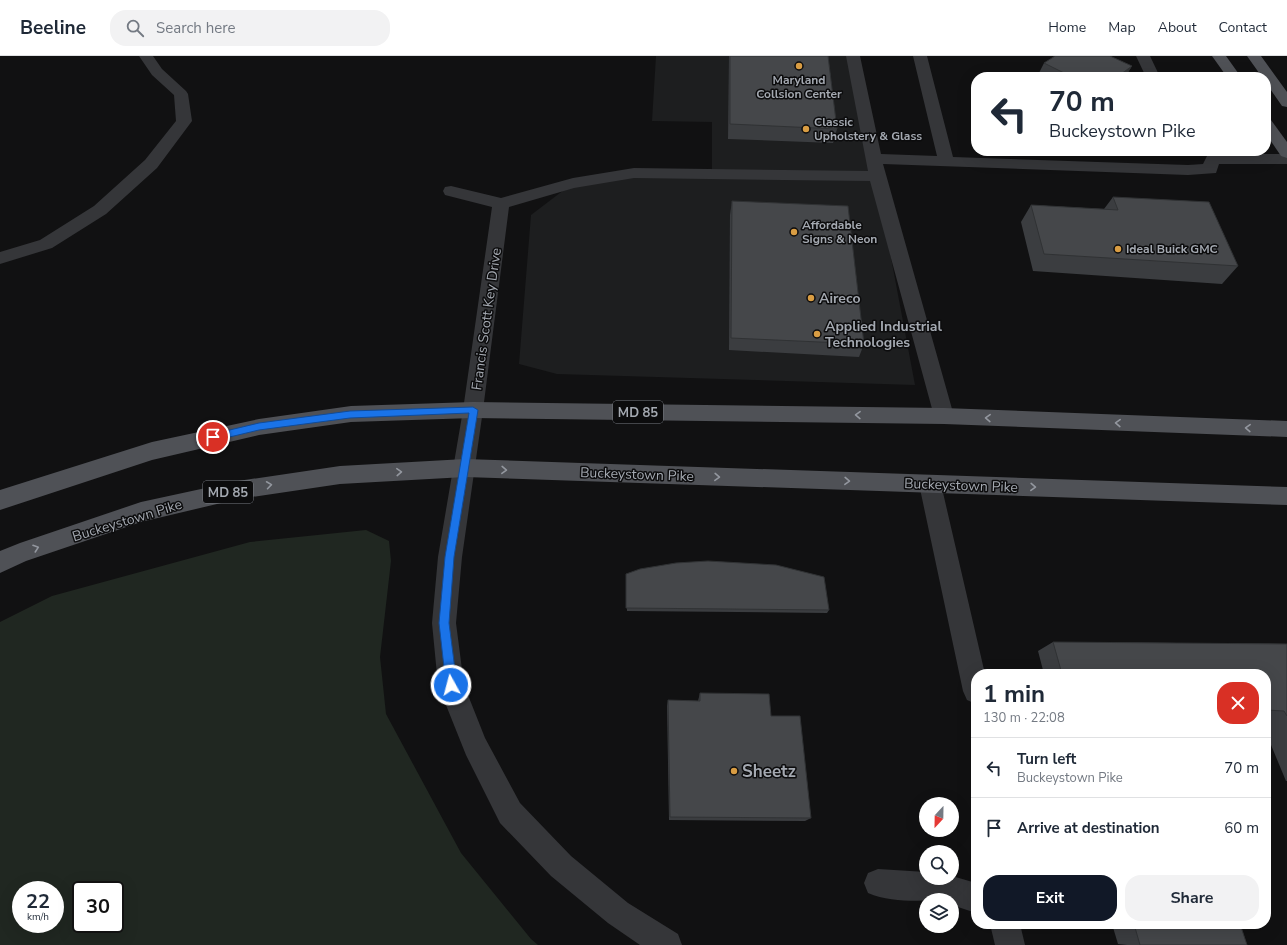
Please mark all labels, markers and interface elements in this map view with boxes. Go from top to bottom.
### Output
search box [110,10,390,46]
text: Beeline [20,15,86,41]
icon: search [124,17,146,39]
text: Search here [156,18,236,38]
text: Home [1048,18,1086,37]
text: Map [1108,18,1136,37]
text: About [1158,18,1197,37]
text: Contact [1219,18,1267,37]
marker: Maryland Collsion Center [794,61,804,71]
place label: Maryland Collsion Center [756,72,842,102]
text: 70 m [1049,83,1115,121]
icon: left [983,88,1035,140]
place label: Classic Upholstery & Glass [814,114,922,144]
text: Buckeystown Pike [1049,119,1195,143]
marker: Classic Upholstery & Glass [801,124,811,134]
place label: Affordable Signs & Neon [802,217,877,247]
marker: Affordable Signs & Neon [789,227,799,237]
place label: Ideal Buick GMC [1126,241,1218,257]
marker: Ideal Buick GMC [1113,244,1123,254]
street label: Francis Scott Key Drive [467,247,506,392]
place label: Aireco [819,289,860,308]
marker: Aireco [806,293,816,303]
place label: Applied Industrial Technologies [825,317,943,352]
marker: Applied Industrial Technologies [812,329,822,339]
road number: MD 85 [613,401,663,423]
one-way arrow [855,411,861,419]
one-way arrow [985,414,991,422]
one-way arrow [1115,419,1121,427]
pin [196,420,230,454]
one-way arrow [1245,424,1251,432]
icon: arrive [202,426,224,448]
street label: Buckeystown Pike [580,463,694,486]
one-way arrow [501,465,507,474]
one-way arrow [396,467,402,476]
one-way arrow [714,472,720,481]
street label: Buckeystown Pike [904,474,1018,497]
one-way arrow [844,477,850,485]
road number: MD 85 [203,481,253,503]
one-way arrow [266,481,272,490]
one-way arrow [1030,483,1036,491]
street label: Buckeystown Pike [70,495,184,546]
one-way arrow [33,544,40,553]
position arrow [430,664,472,706]
text: 1 min [983,678,1045,710]
button: close [1217,682,1259,724]
text: 130 m · 22:08 [983,709,1065,727]
text: Turn left [1017,749,1076,769]
icon: left [983,757,1005,779]
text: 70 m [1224,758,1259,778]
place label: Sheetz [742,760,796,783]
marker: Sheetz [729,766,739,776]
text: Buckeystown Pike [1017,769,1123,787]
north arrow [919,797,959,837]
map controls [919,797,959,933]
icon: arrive [983,817,1005,839]
text: Arrive at destination [1017,818,1160,838]
text: 60 m [1224,818,1259,838]
button: search [919,845,959,885]
button: Exit [983,875,1117,921]
button: Share [1125,875,1259,921]
speed limit sign: 30 [72,881,124,933]
text: 22 [26,888,50,915]
button: layers [919,893,959,933]
text: km/h [27,910,49,924]

